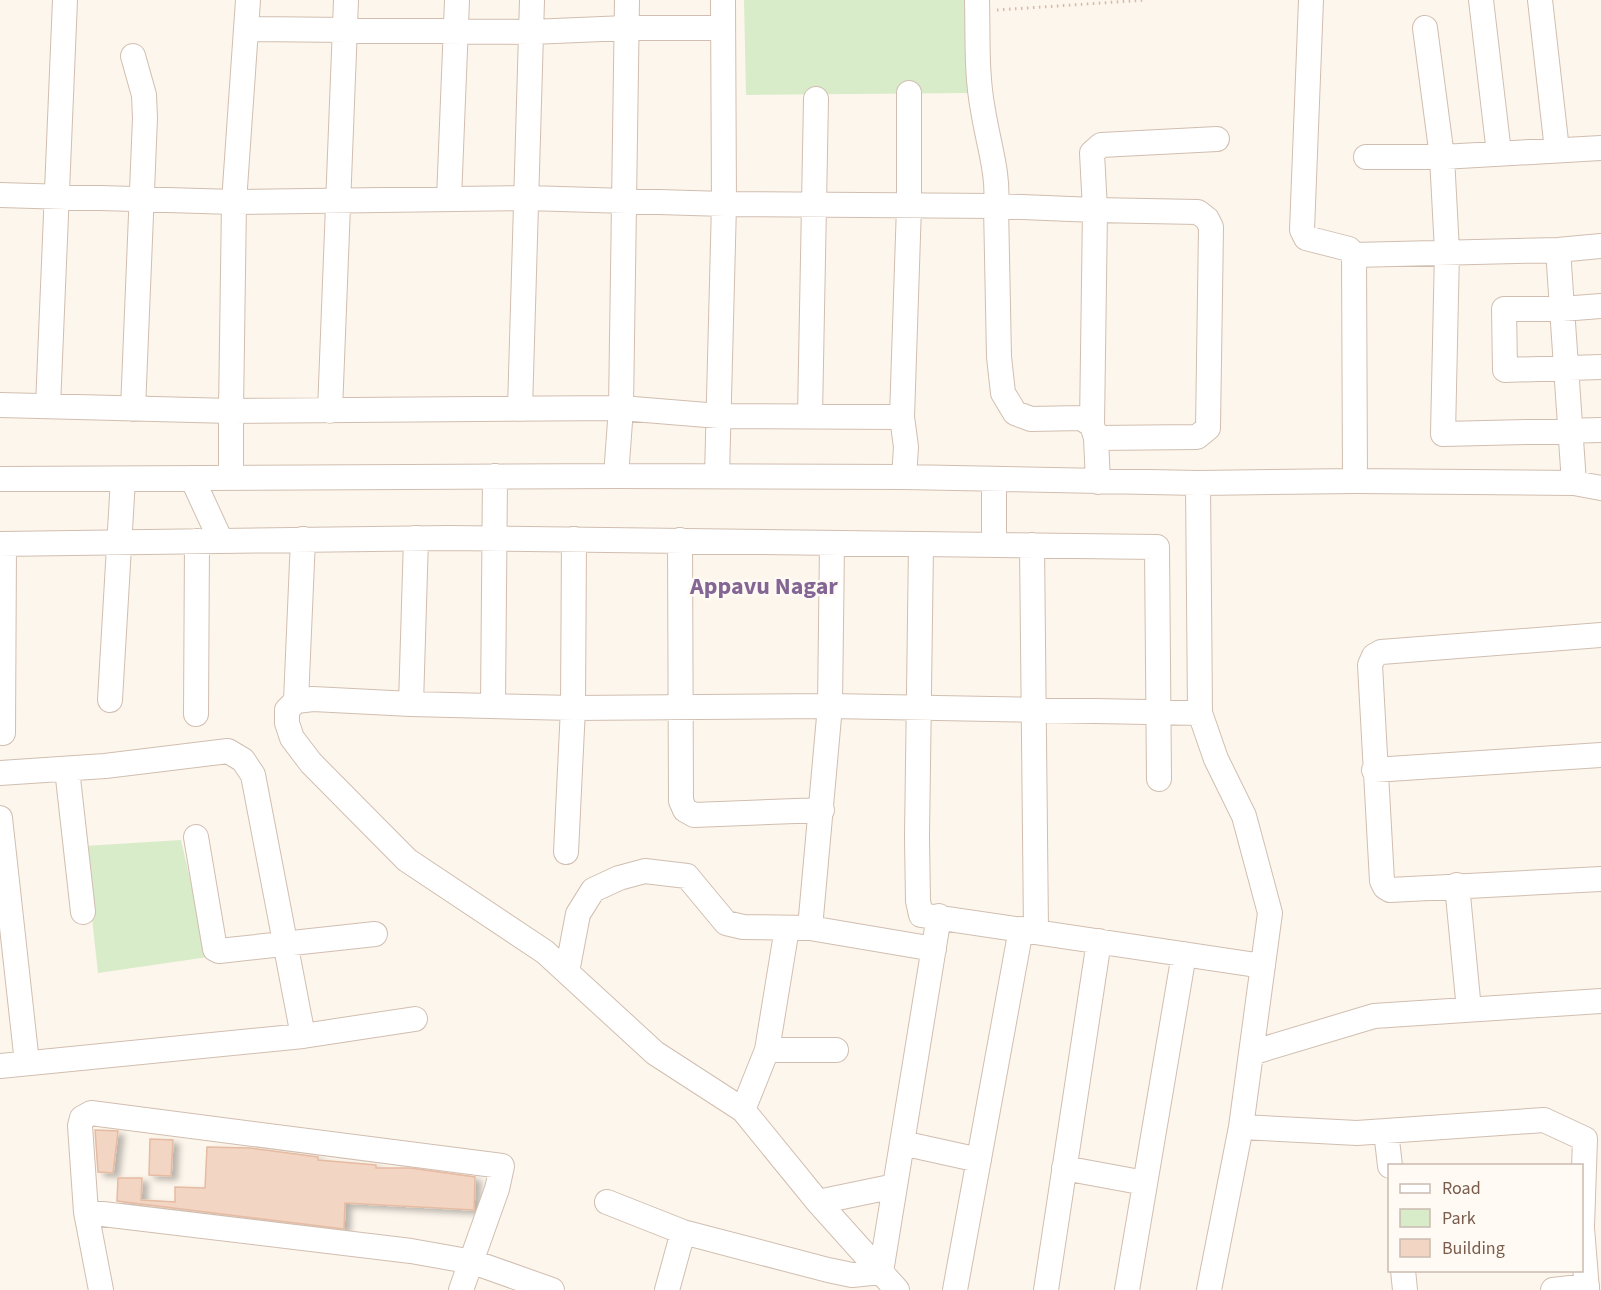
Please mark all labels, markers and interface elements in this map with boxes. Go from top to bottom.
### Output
district label: Appavu Nagar [689,569,838,604]
legend [1388,1164,1583,1272]
text: Road [1442,1176,1481,1201]
text: Park [1442,1206,1476,1231]
text: Building [1442,1236,1505,1261]

